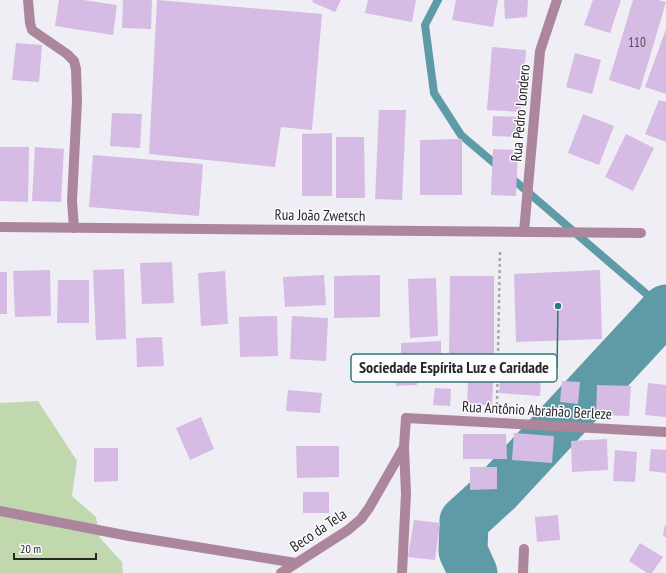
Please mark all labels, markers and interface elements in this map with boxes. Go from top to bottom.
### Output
house number: 110 [628,34,646,51]
street label: Rua Pedro Londero [506,64,534,162]
street label: Rua João Zwetsch [274,205,366,225]
callout: Sociedade Espírita Luz e Caridade [351,354,557,382]
text: Sociedade Espírita Luz e Caridade [359,357,549,377]
street label: Rua Antônio Abrahão Berleze [462,397,612,423]
street label: Beco da Tela [286,504,350,556]
scale bar [14,535,96,561]
text: 20 m [20,541,41,556]

